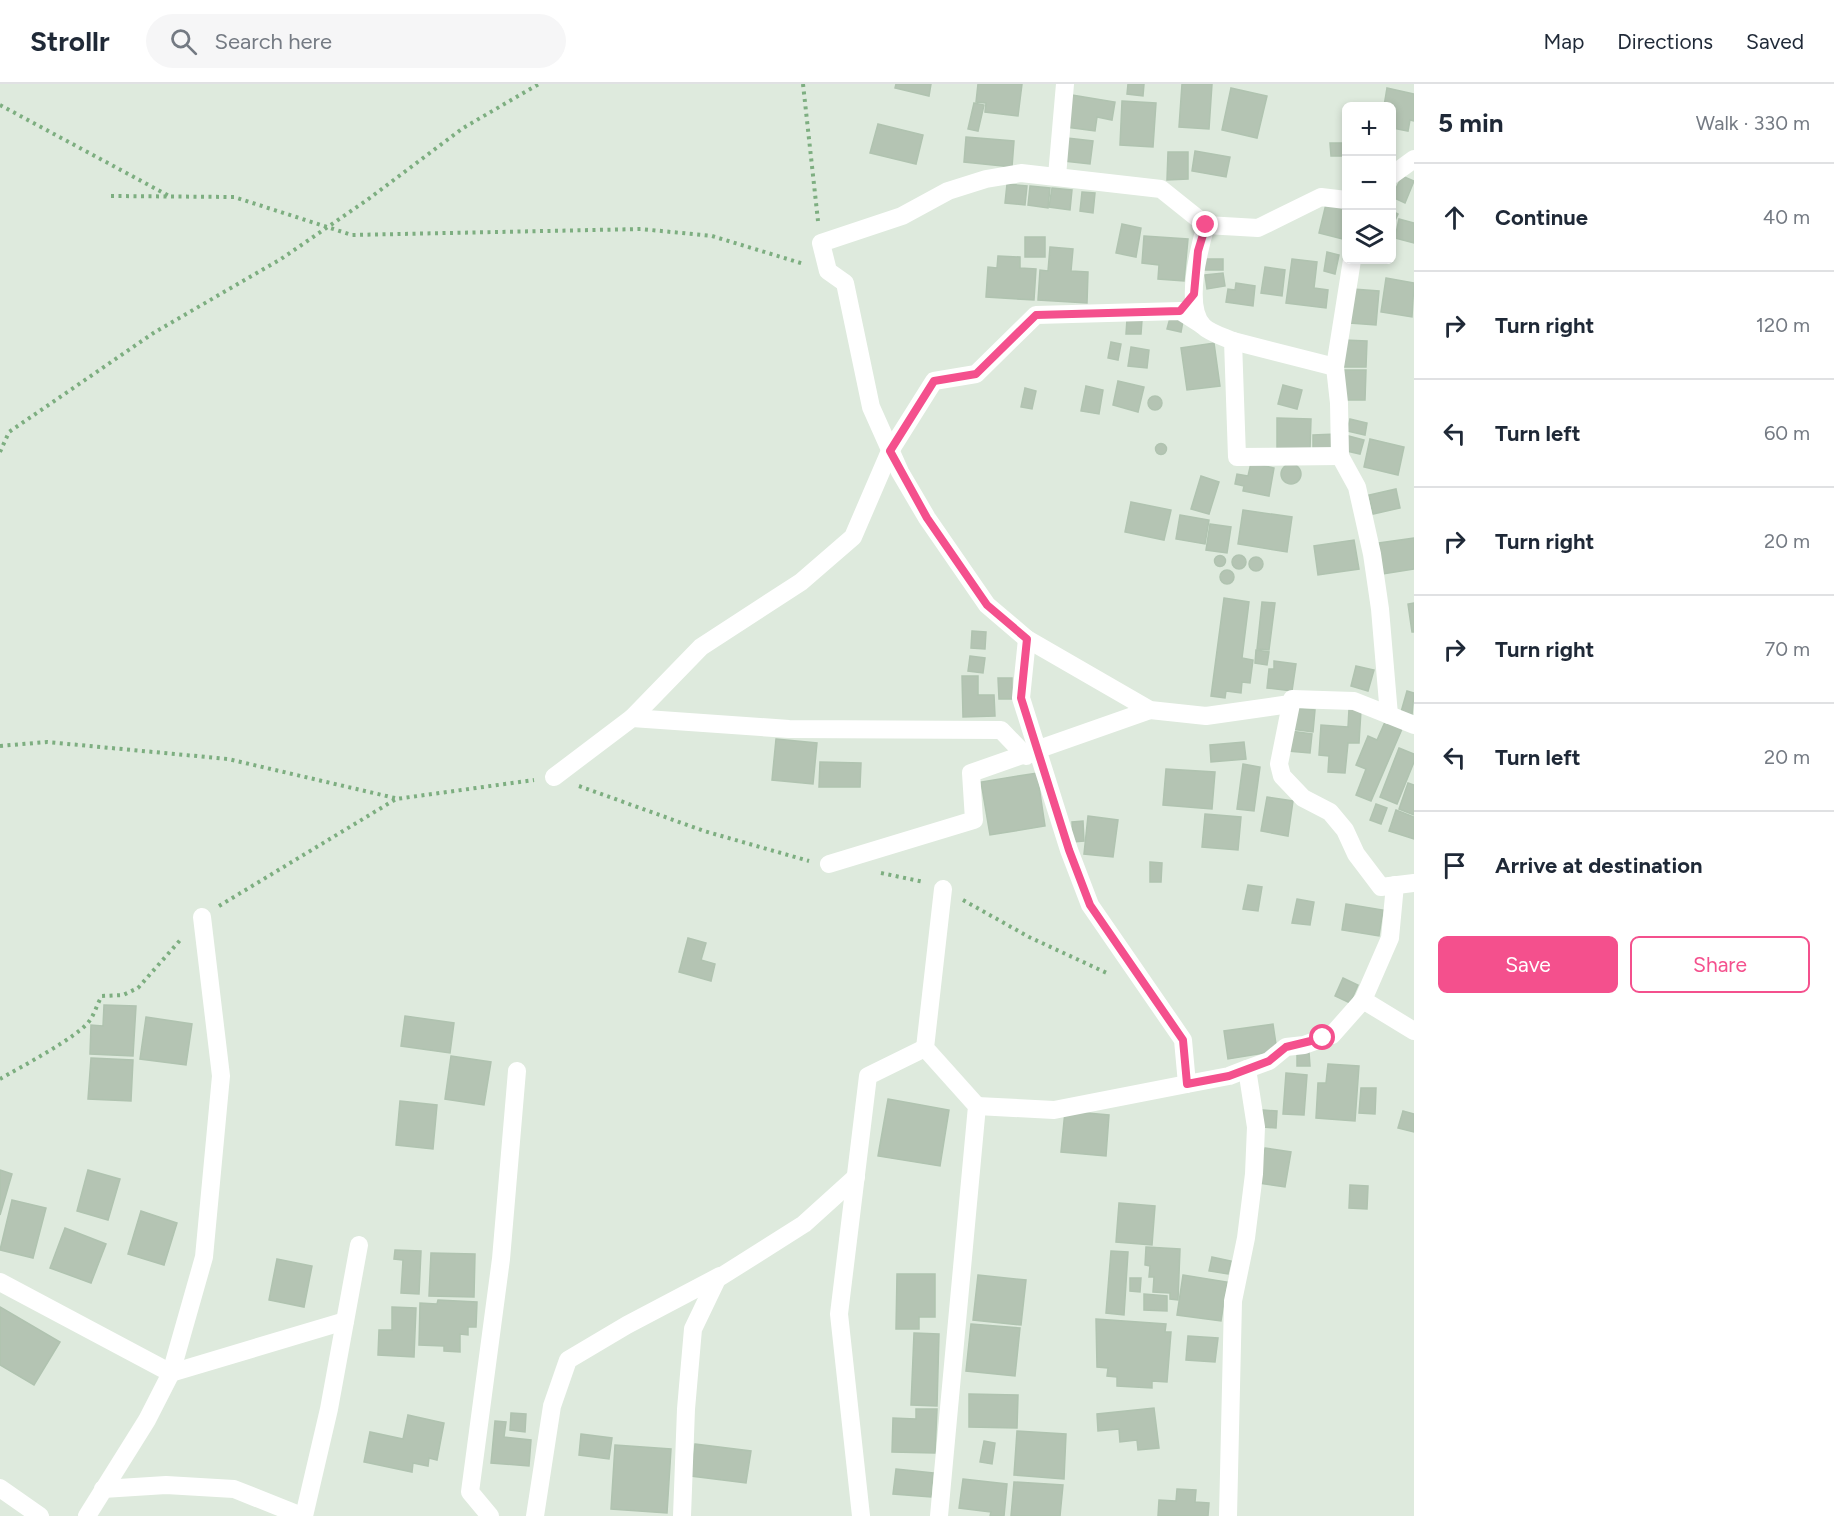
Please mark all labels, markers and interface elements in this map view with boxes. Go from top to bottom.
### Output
search box [146,14,566,68]
text: Strollr [30,24,110,58]
icon: search [167,25,200,58]
text: Search here [215,28,332,55]
text: Map [1543,29,1584,54]
text: Directions [1617,29,1713,54]
text: Saved [1746,29,1804,54]
map controls [1342,102,1396,264]
button: + [1342,102,1396,156]
text: 5 min [1438,107,1504,139]
text: Walk · 330 m [1696,111,1810,135]
button: − [1342,156,1396,210]
icon: ahead [1438,201,1471,234]
text: Continue [1495,204,1588,231]
text: 40 m [1763,205,1810,229]
button: layers [1342,210,1396,264]
route end [1192,211,1218,237]
icon: right [1438,309,1471,342]
text: Turn right [1495,312,1594,339]
text: 120 m [1756,313,1810,337]
icon: left [1438,417,1471,450]
text: Turn left [1495,420,1581,447]
text: 60 m [1764,421,1810,445]
icon: right [1438,525,1471,558]
text: Turn right [1495,528,1594,555]
text: 20 m [1764,529,1810,553]
icon: right [1438,633,1471,666]
text: Turn right [1495,636,1594,663]
text: 70 m [1764,637,1810,661]
icon: left [1438,741,1471,774]
text: Turn left [1495,744,1581,771]
text: 20 m [1764,745,1810,769]
icon: arrive [1438,849,1471,882]
text: Arrive at destination [1495,852,1703,879]
button: Save [1438,936,1618,993]
button: Share [1630,936,1810,993]
route start [1309,1024,1335,1050]

